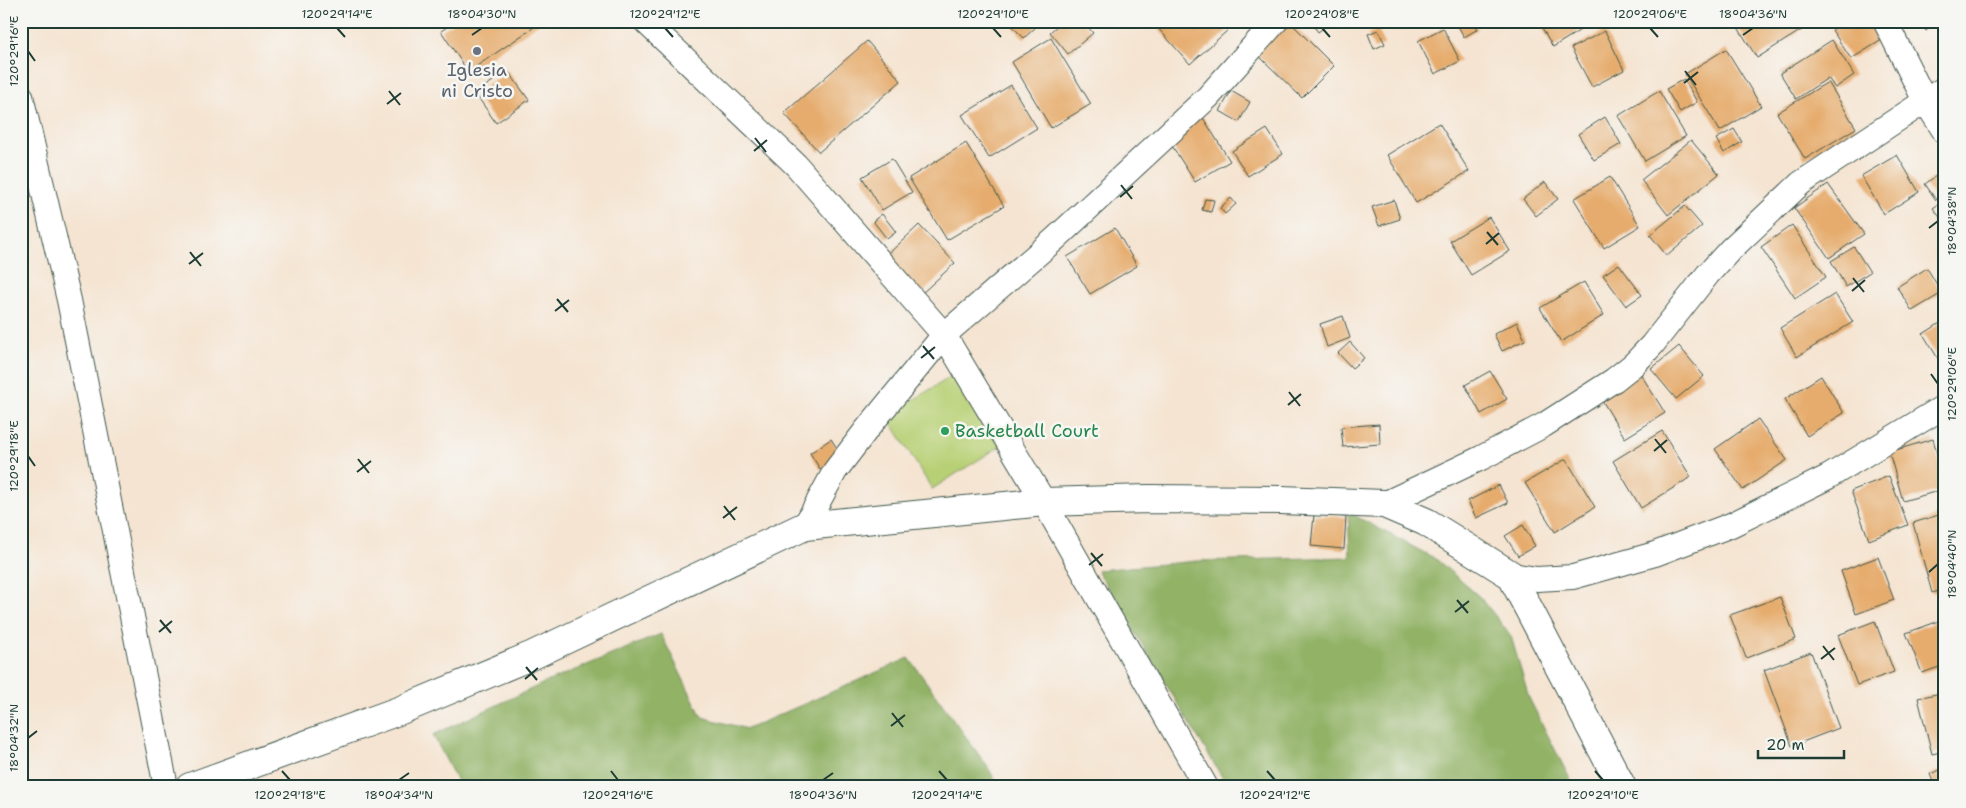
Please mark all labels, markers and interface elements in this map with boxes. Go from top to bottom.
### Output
text: 120°29'14"E [301,6,373,22]
text: 18°04'30"N [447,6,517,22]
text: 120°29'12"E [629,6,701,22]
text: 120°29'10"E [957,6,1029,22]
text: 120°29'08"E [1285,6,1359,22]
text: 120°29'06"E [1613,6,1687,22]
text: 18°04'36"N [1719,6,1787,22]
text: 120°29'16"E [6,16,22,86]
marker: Iglesia ni Cristo [471,45,483,57]
place label: Iglesia ni Cristo [441,58,513,103]
text: 18°04'38"N [1944,187,1960,255]
text: 120°29'06"E [1944,347,1960,421]
place label: Basketball Court [955,419,1099,443]
text: 120°29'18"E [6,420,22,492]
marker: Basketball Court [939,425,951,437]
text: 18°04'40"N [1944,530,1960,598]
text: 18°04'32"N [6,704,22,772]
scale bar [1758,728,1845,760]
text: 20 m [1766,735,1805,755]
text: 120°29'18"E [254,787,326,803]
text: 18°04'34"N [365,787,433,803]
text: 120°29'16"E [583,787,653,803]
text: 18°04'36"N [789,787,857,803]
text: 120°29'14"E [911,787,983,803]
text: 120°29'12"E [1239,787,1311,803]
text: 120°29'10"E [1567,787,1639,803]

